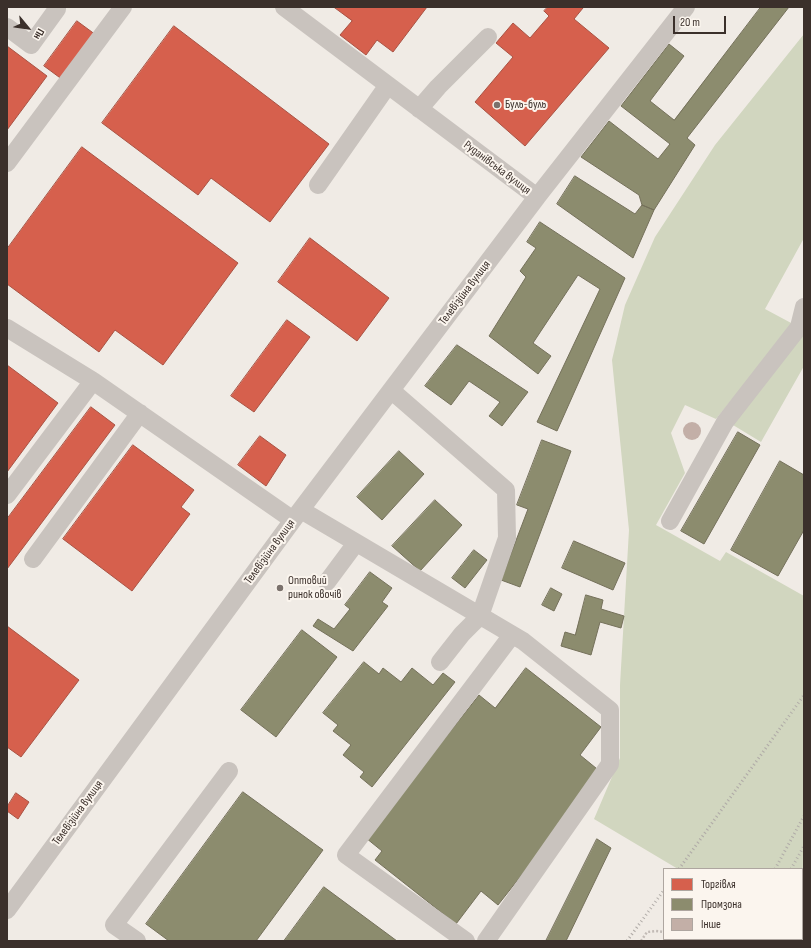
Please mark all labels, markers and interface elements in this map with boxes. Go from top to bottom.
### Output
north arrow [8,8,48,48]
scale bar [675,8,728,34]
text: 20 m [680,15,700,30]
text: Пн [31,26,47,42]
place label: Буль-буль [505,98,546,112]
marker: Буль-буль [492,100,502,110]
street label: Руданівська вулиця [461,138,533,198]
street label: Телевізійна вулиця [436,258,494,328]
street label: Телевізійна вулиця [242,517,298,587]
place label: Оптовий ринок овочів [288,574,341,602]
marker: Оптовий ринок овочів [275,583,285,593]
street label: Телевізійна вулиця [50,778,106,848]
legend [663,868,803,940]
text: Торгівля [701,877,736,892]
text: Промзона [701,897,742,912]
text: Інше [701,917,721,932]

